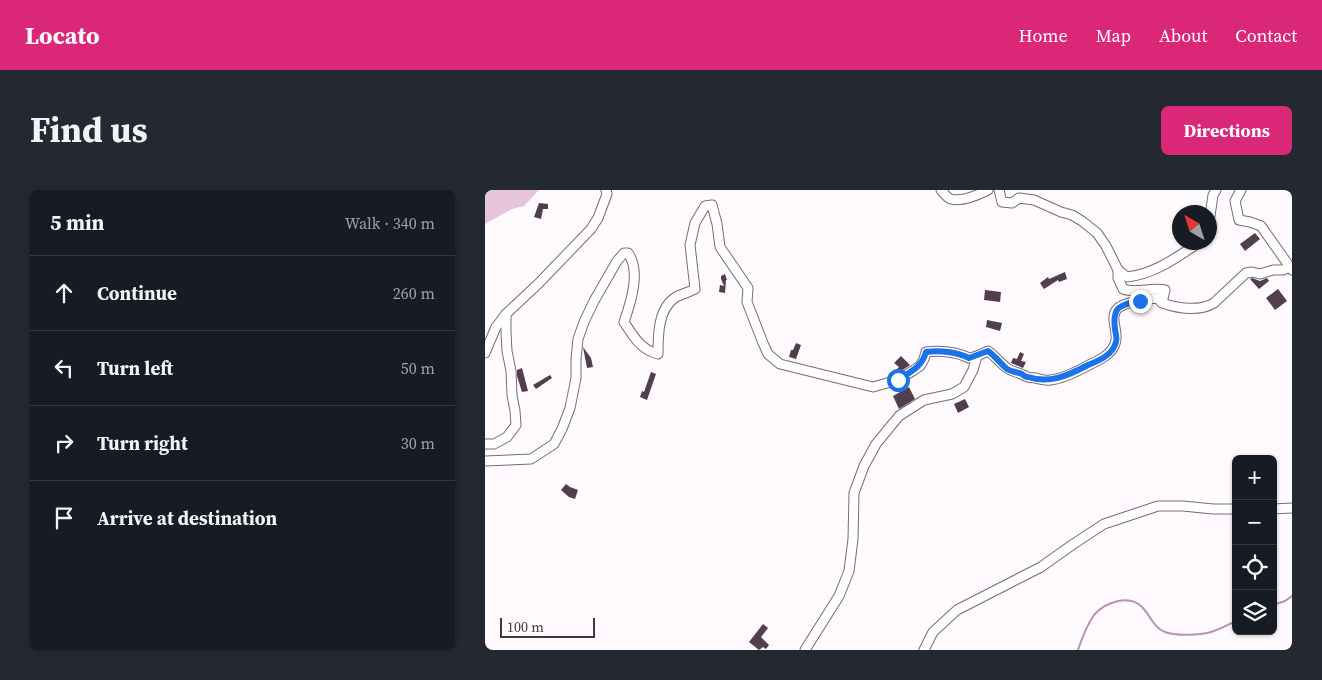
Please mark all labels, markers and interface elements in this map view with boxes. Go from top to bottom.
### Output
text: Locato [25,19,100,52]
text: Home [1019,23,1068,48]
text: Map [1096,23,1131,48]
text: About [1159,23,1207,48]
text: Contact [1235,23,1297,48]
text: Find us [30,106,148,154]
button: Directions [1161,106,1292,155]
north arrow [1172,205,1217,250]
text: 5 min [50,208,105,237]
text: Walk · 340 m [345,212,435,234]
icon: ahead [50,279,78,307]
text: Continue [97,280,177,306]
text: 260 m [393,282,435,304]
route end [1129,290,1152,313]
icon: left [50,354,78,382]
text: Turn left [97,355,173,381]
text: 50 m [401,357,435,379]
route start [887,369,910,392]
icon: right [50,429,78,457]
text: Turn right [97,430,188,456]
text: 30 m [401,432,435,454]
map controls [1232,455,1277,635]
button: + [1232,455,1277,500]
button: − [1232,500,1277,545]
icon: arrive [50,504,78,532]
text: Arrive at destination [97,505,277,531]
button: locate [1232,545,1277,590]
button: layers [1232,590,1277,635]
scale bar [500,615,595,638]
text: 100 m [507,617,544,637]

